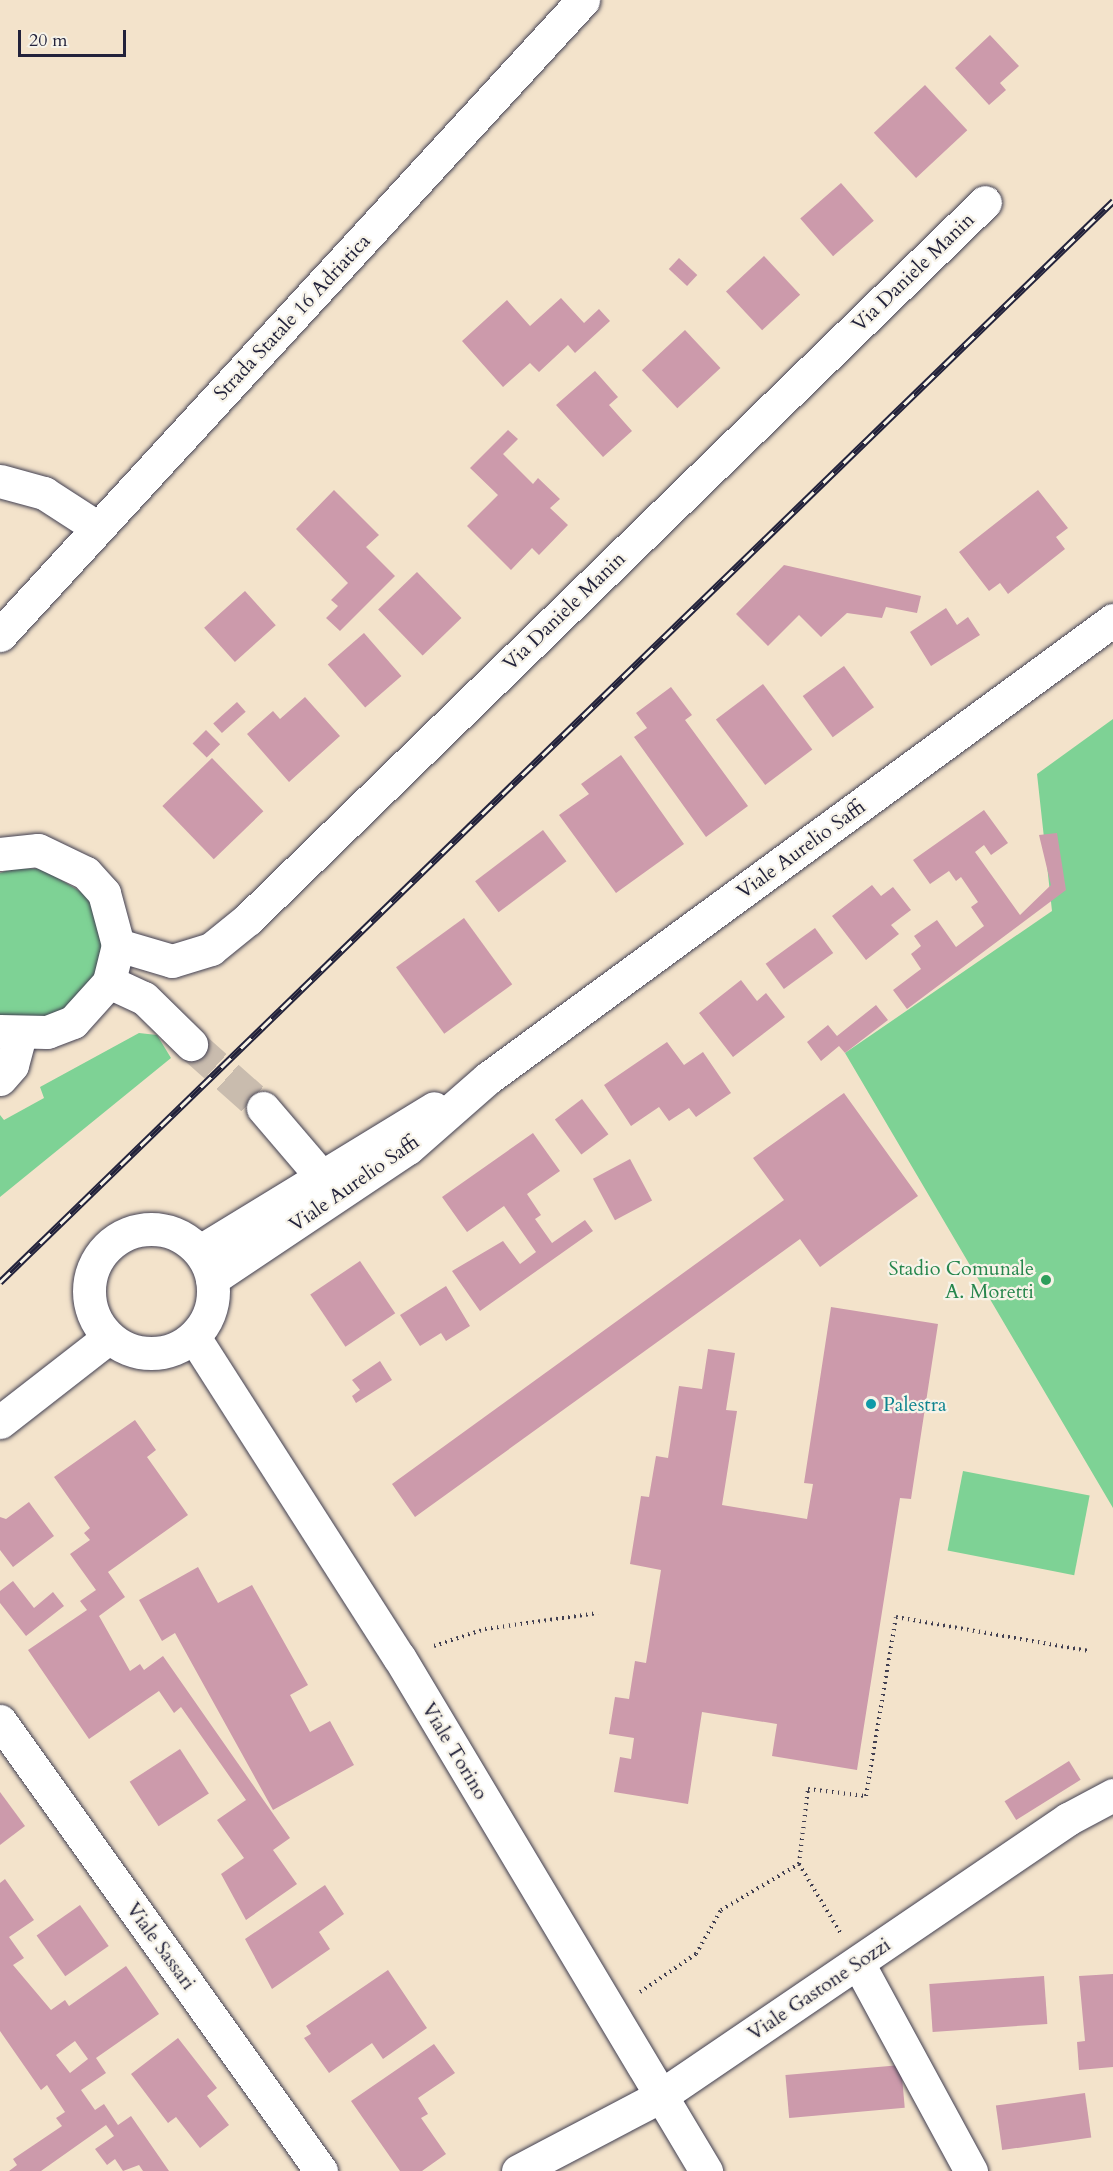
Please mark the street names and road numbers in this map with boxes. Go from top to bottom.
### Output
street label: Via Daniele Manin [847,208,979,336]
street label: Strada Statale 16 Adriatica [209,229,375,405]
street label: Via Daniele Manin [498,547,630,675]
street label: Viale Aurelio Saffi [732,794,870,904]
street label: Viale Aurelio Saffi [284,1129,424,1237]
street label: Viale Torino [417,1698,493,1804]
street label: Viale Sassari [121,1898,201,1994]
street label: Viale Gastone Sozzi [743,1932,895,2046]

